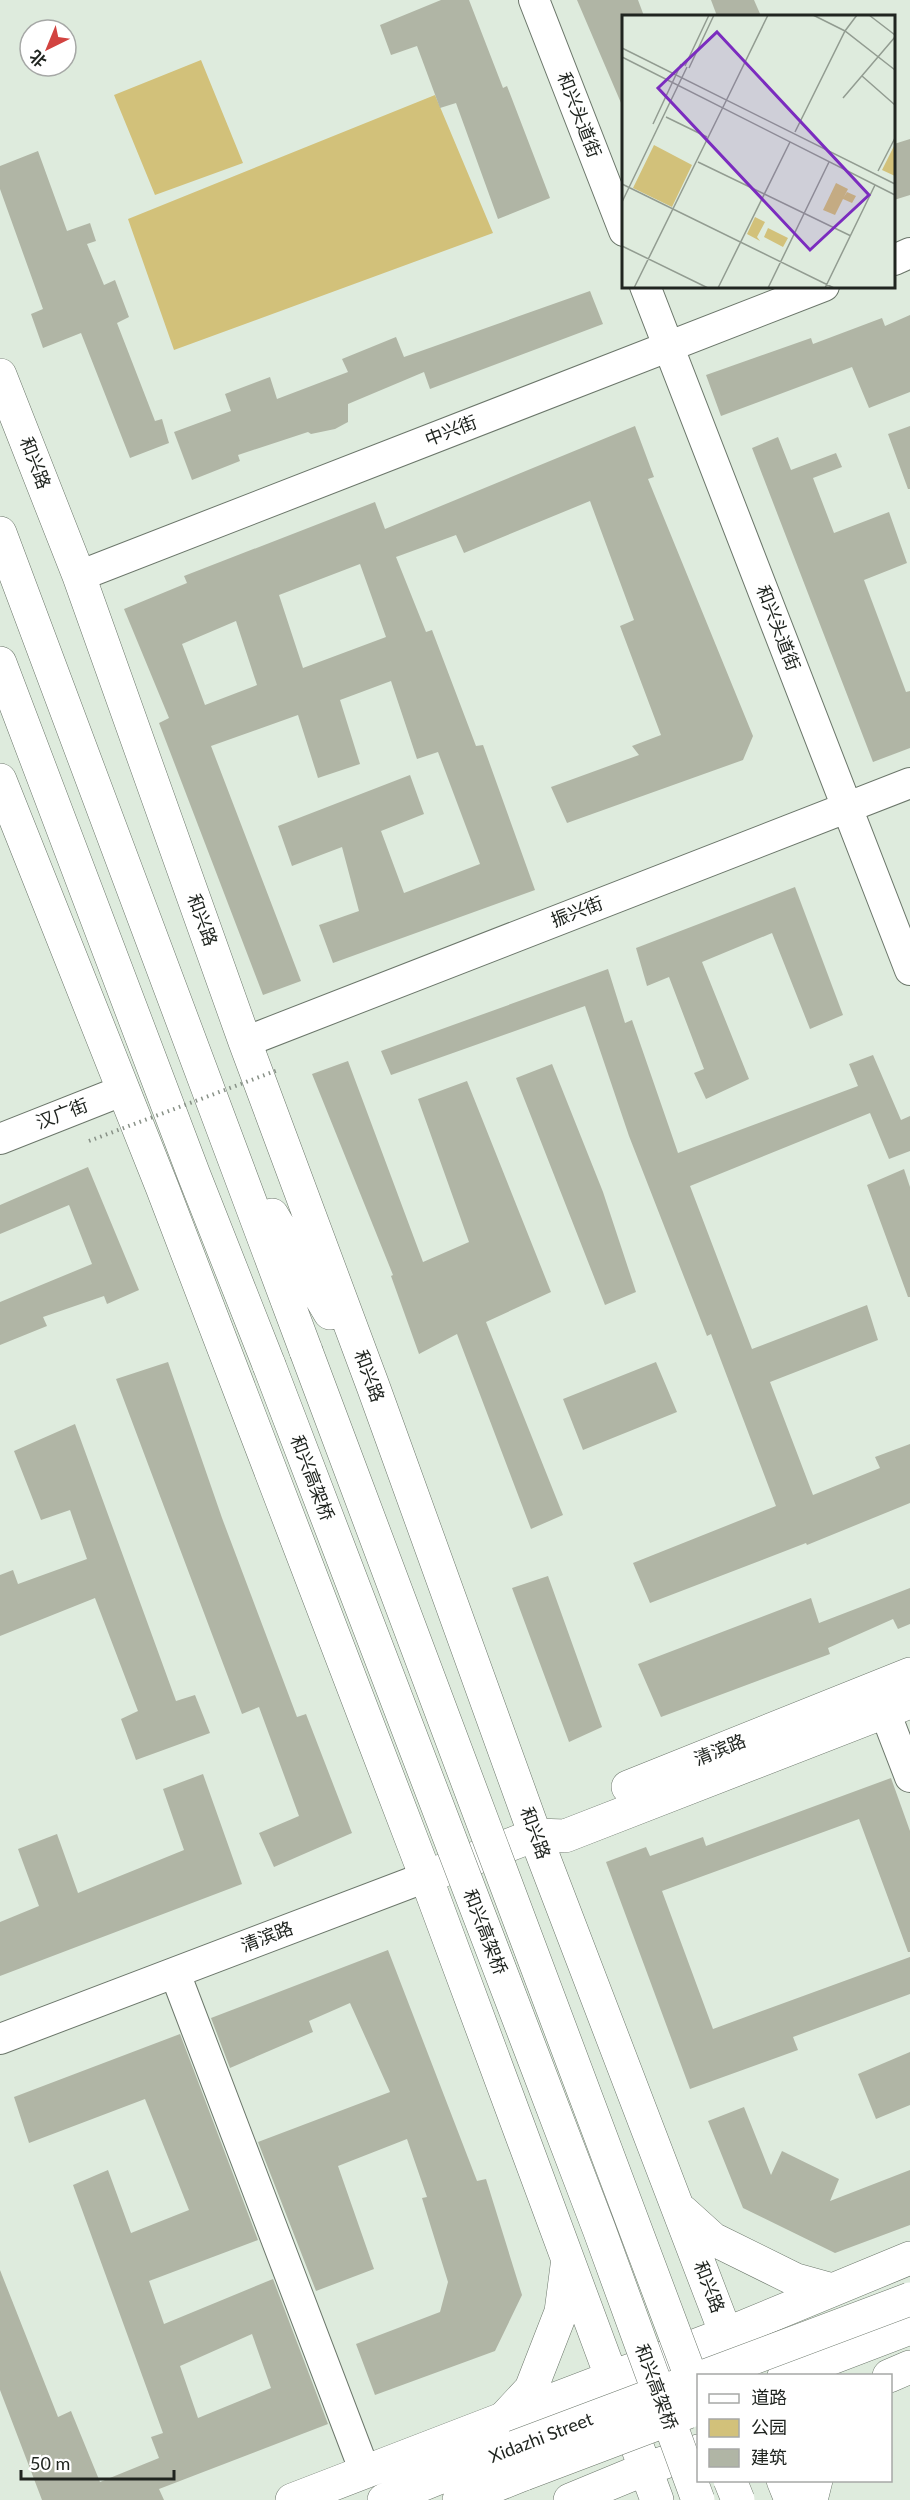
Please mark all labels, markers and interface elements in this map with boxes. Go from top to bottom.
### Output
inset map [622,15,895,288]
north arrow [18,18,78,78]
text: 北 [25,47,50,72]
street label: 和兴头道街 [554,69,606,161]
street label: 中兴街 [421,410,480,450]
street label: 和兴路 [16,433,56,492]
street label: 和兴头道街 [753,582,805,674]
street label: 和兴路 [183,891,223,949]
street label: 振兴街 [547,891,606,931]
street label: 汉广街 [32,1093,91,1133]
street label: 和兴路 [350,1347,390,1405]
street label: 和兴高架桥 [287,1432,339,1524]
street label: 清滨路 [690,1729,749,1769]
street label: 和兴路 [516,1804,556,1862]
street label: 和兴高架桥 [460,1886,512,1978]
street label: 清滨路 [237,1916,296,1956]
street label: 和兴路 [690,2257,730,2316]
street label: 和兴高架桥 [631,2341,683,2433]
legend [697,2374,892,2482]
text: 道路 [751,2386,787,2408]
street label: Xidazhi Street [486,2407,596,2467]
text: 公园 [751,2416,787,2438]
scale bar [21,2443,174,2481]
text: 建筑 [751,2446,787,2468]
text: 50 m [30,2452,70,2474]

